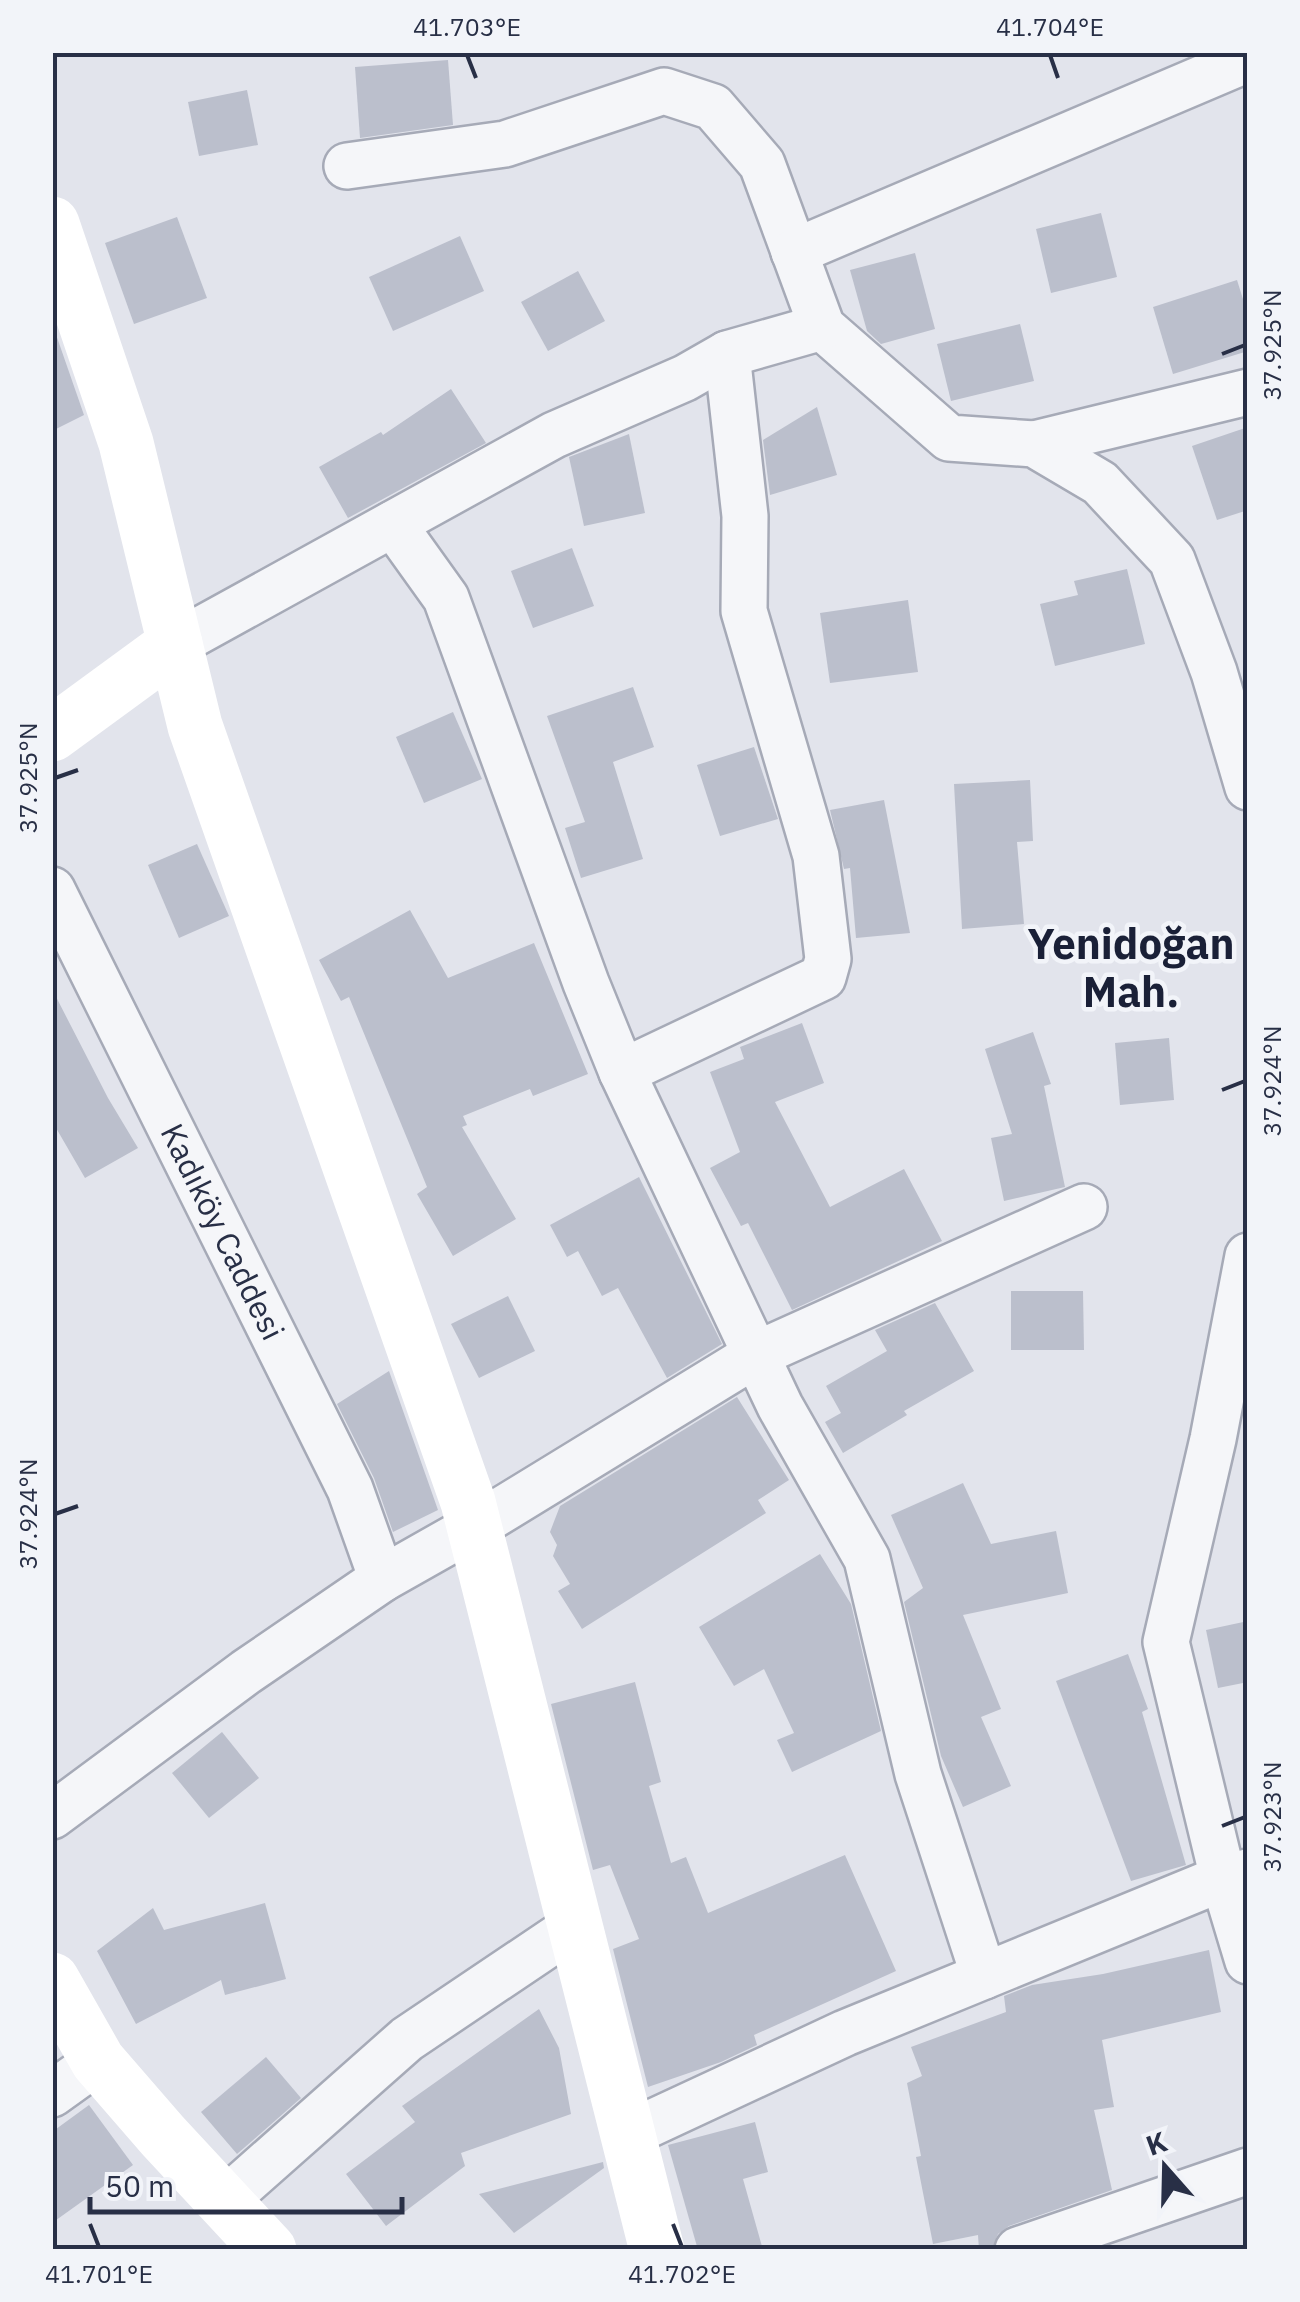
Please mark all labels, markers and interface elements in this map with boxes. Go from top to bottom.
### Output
text: 41.703°E [413,10,521,43]
text: 41.704°E [996,10,1104,43]
text: 37.925°N [1255,289,1288,401]
text: 37.925°N [11,722,44,834]
district label: Yenidoğan Mah. [1027,916,1235,1019]
text: 37.924°N [1255,1025,1288,1137]
street label: Kadıköy Caddesi [152,1116,294,1347]
text: 37.924°N [11,1458,44,1570]
text: 37.923°N [1255,1761,1288,1873]
north arrow [1115,2117,1215,2217]
text: K [1141,2122,1172,2164]
scale bar [90,2152,402,2214]
text: 50 m [105,2166,174,2205]
text: 41.701°E [45,2257,153,2290]
text: 41.702°E [628,2257,736,2290]

